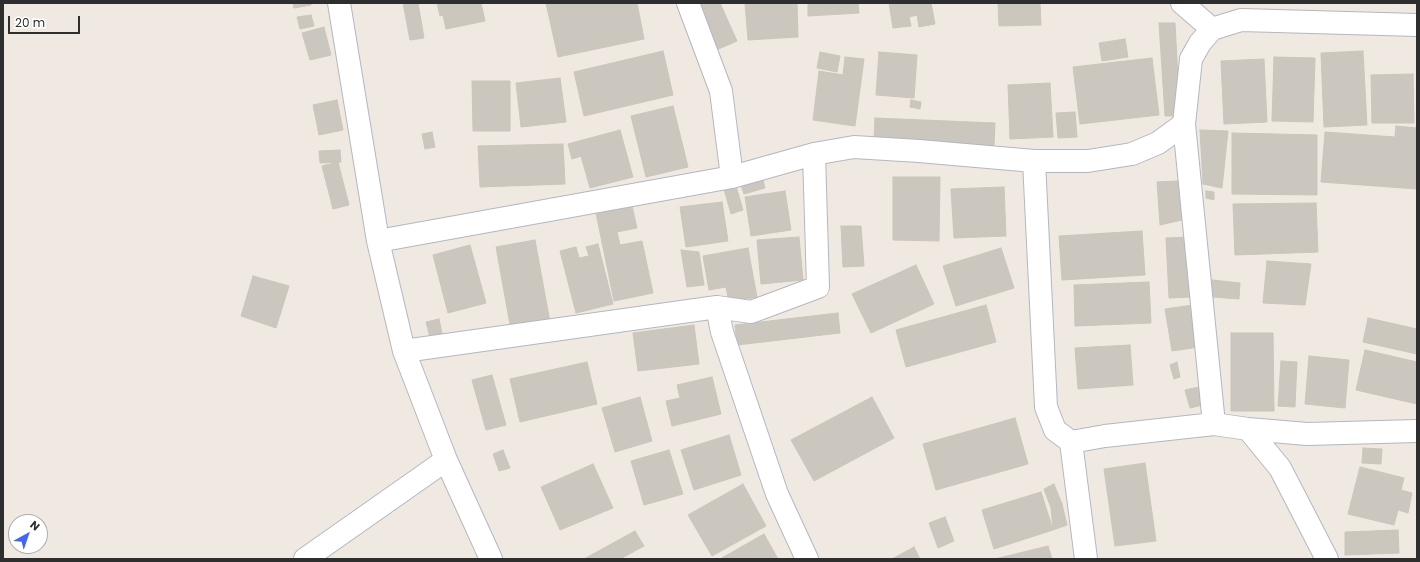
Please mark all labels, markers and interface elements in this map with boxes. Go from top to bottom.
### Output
scale bar [10,8,82,34]
text: 20 m [15,14,45,31]
north arrow [8,514,48,554]
text: N [27,517,43,534]

